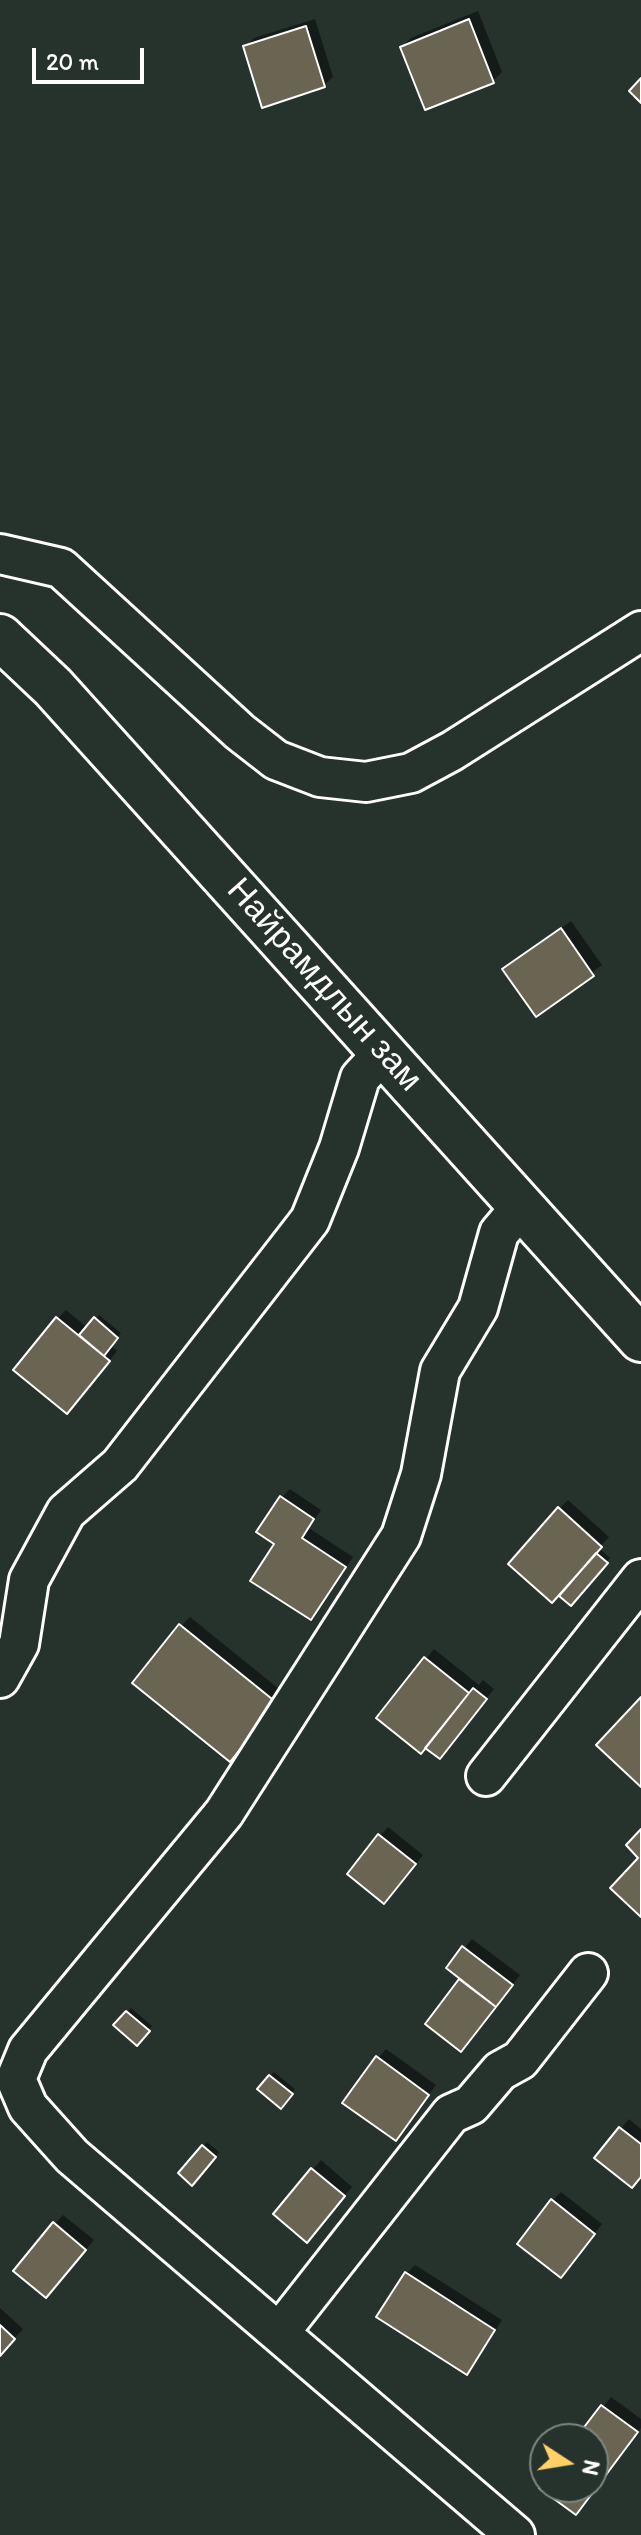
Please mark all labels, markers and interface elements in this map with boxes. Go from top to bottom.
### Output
scale bar [36,32,148,82]
text: 20 m [46,47,99,76]
street label: Найрамдлын зам [217,871,429,1101]
north arrow [529,2423,609,2503]
text: N [576,2458,606,2478]

